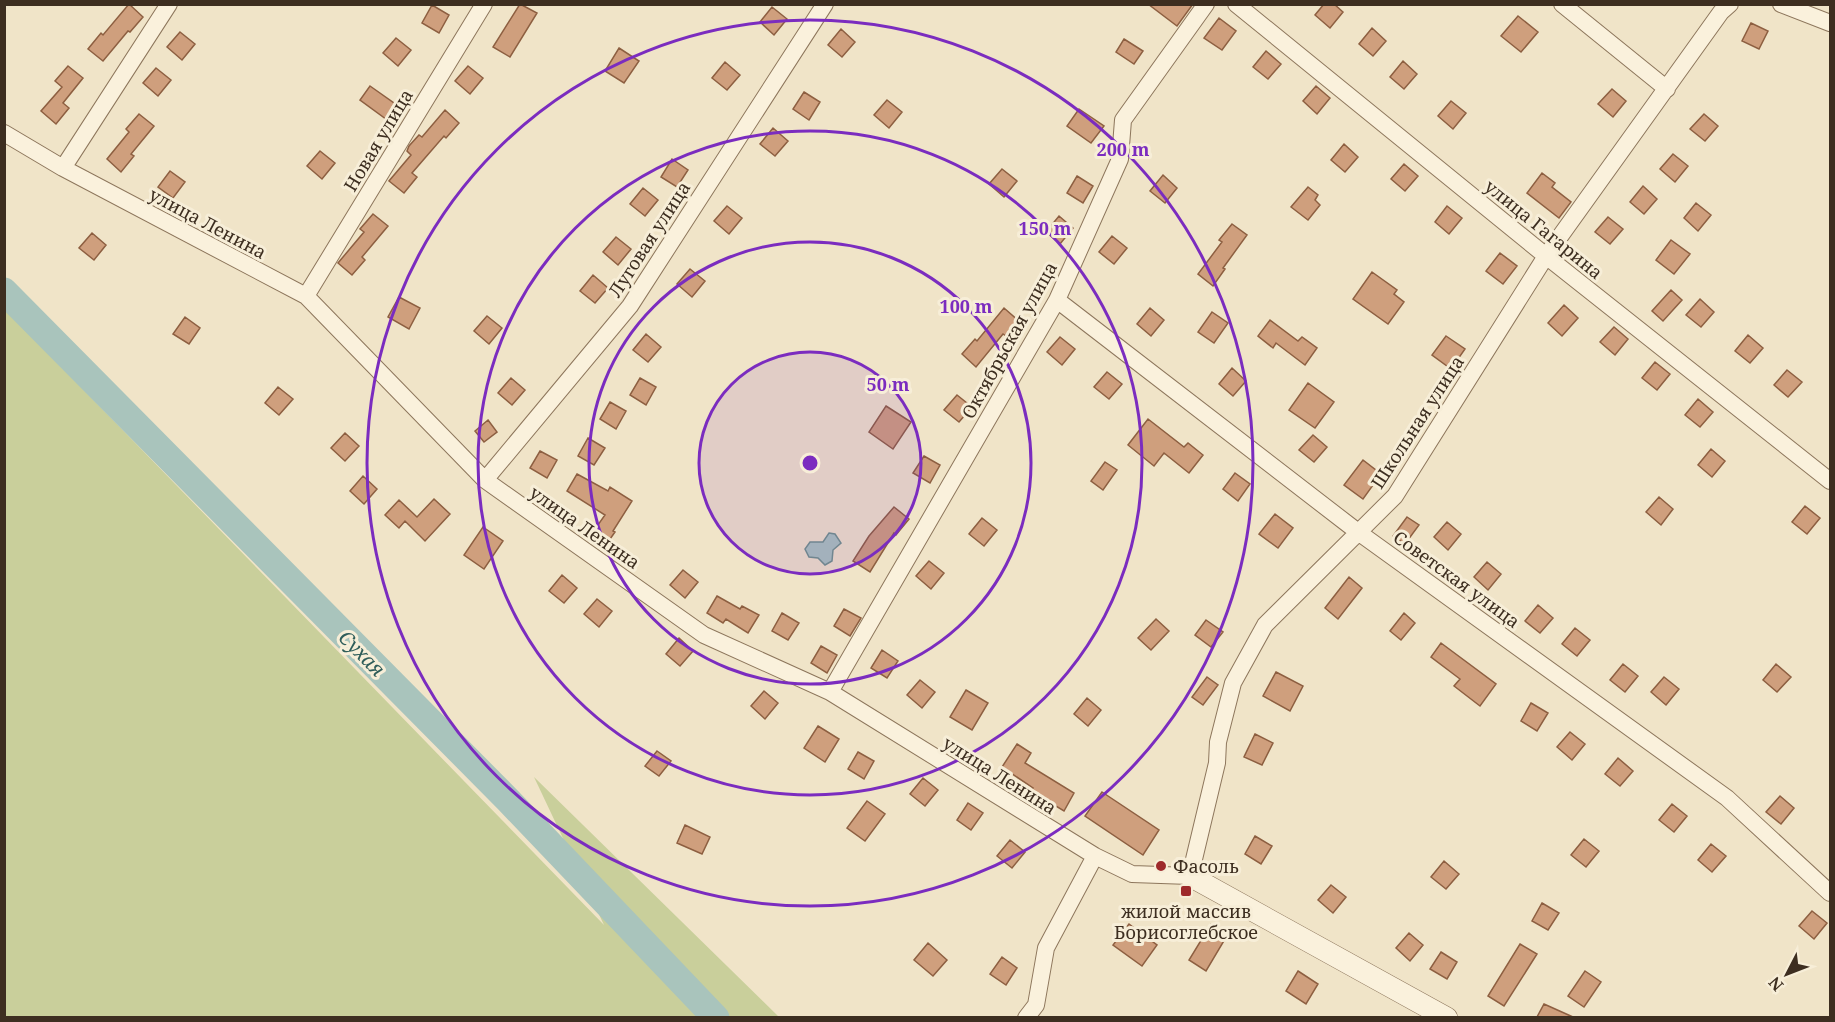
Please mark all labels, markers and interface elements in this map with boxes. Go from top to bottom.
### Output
street label: Новая улица [338,84,418,196]
text: 200 m [1097,137,1150,161]
street label: улица Гагарина [1480,174,1608,284]
street label: Луговая улица [603,177,695,301]
street label: улица Ленина [145,182,271,264]
text: 150 m [1019,216,1072,240]
street label: Октябрьская улица [956,257,1062,423]
text: 100 m [940,294,993,318]
street label: Школьная улица [1365,351,1469,493]
text: 50 m [867,372,910,396]
centre of rings [800,453,820,473]
street label: улица Ленина [525,480,645,574]
street label: Советская улица [1389,525,1525,633]
water label: Сухая [333,624,391,682]
street label: улица Ленина [939,730,1061,820]
place label: Фасоль [1173,854,1239,878]
marker: Фасоль [1154,859,1168,873]
marker: жилой массив Борисоглебское [1179,884,1193,898]
place label: жилой массив Борисоглебское [1114,899,1258,944]
north arrow [1757,944,1817,1004]
text: N [1763,972,1788,996]

